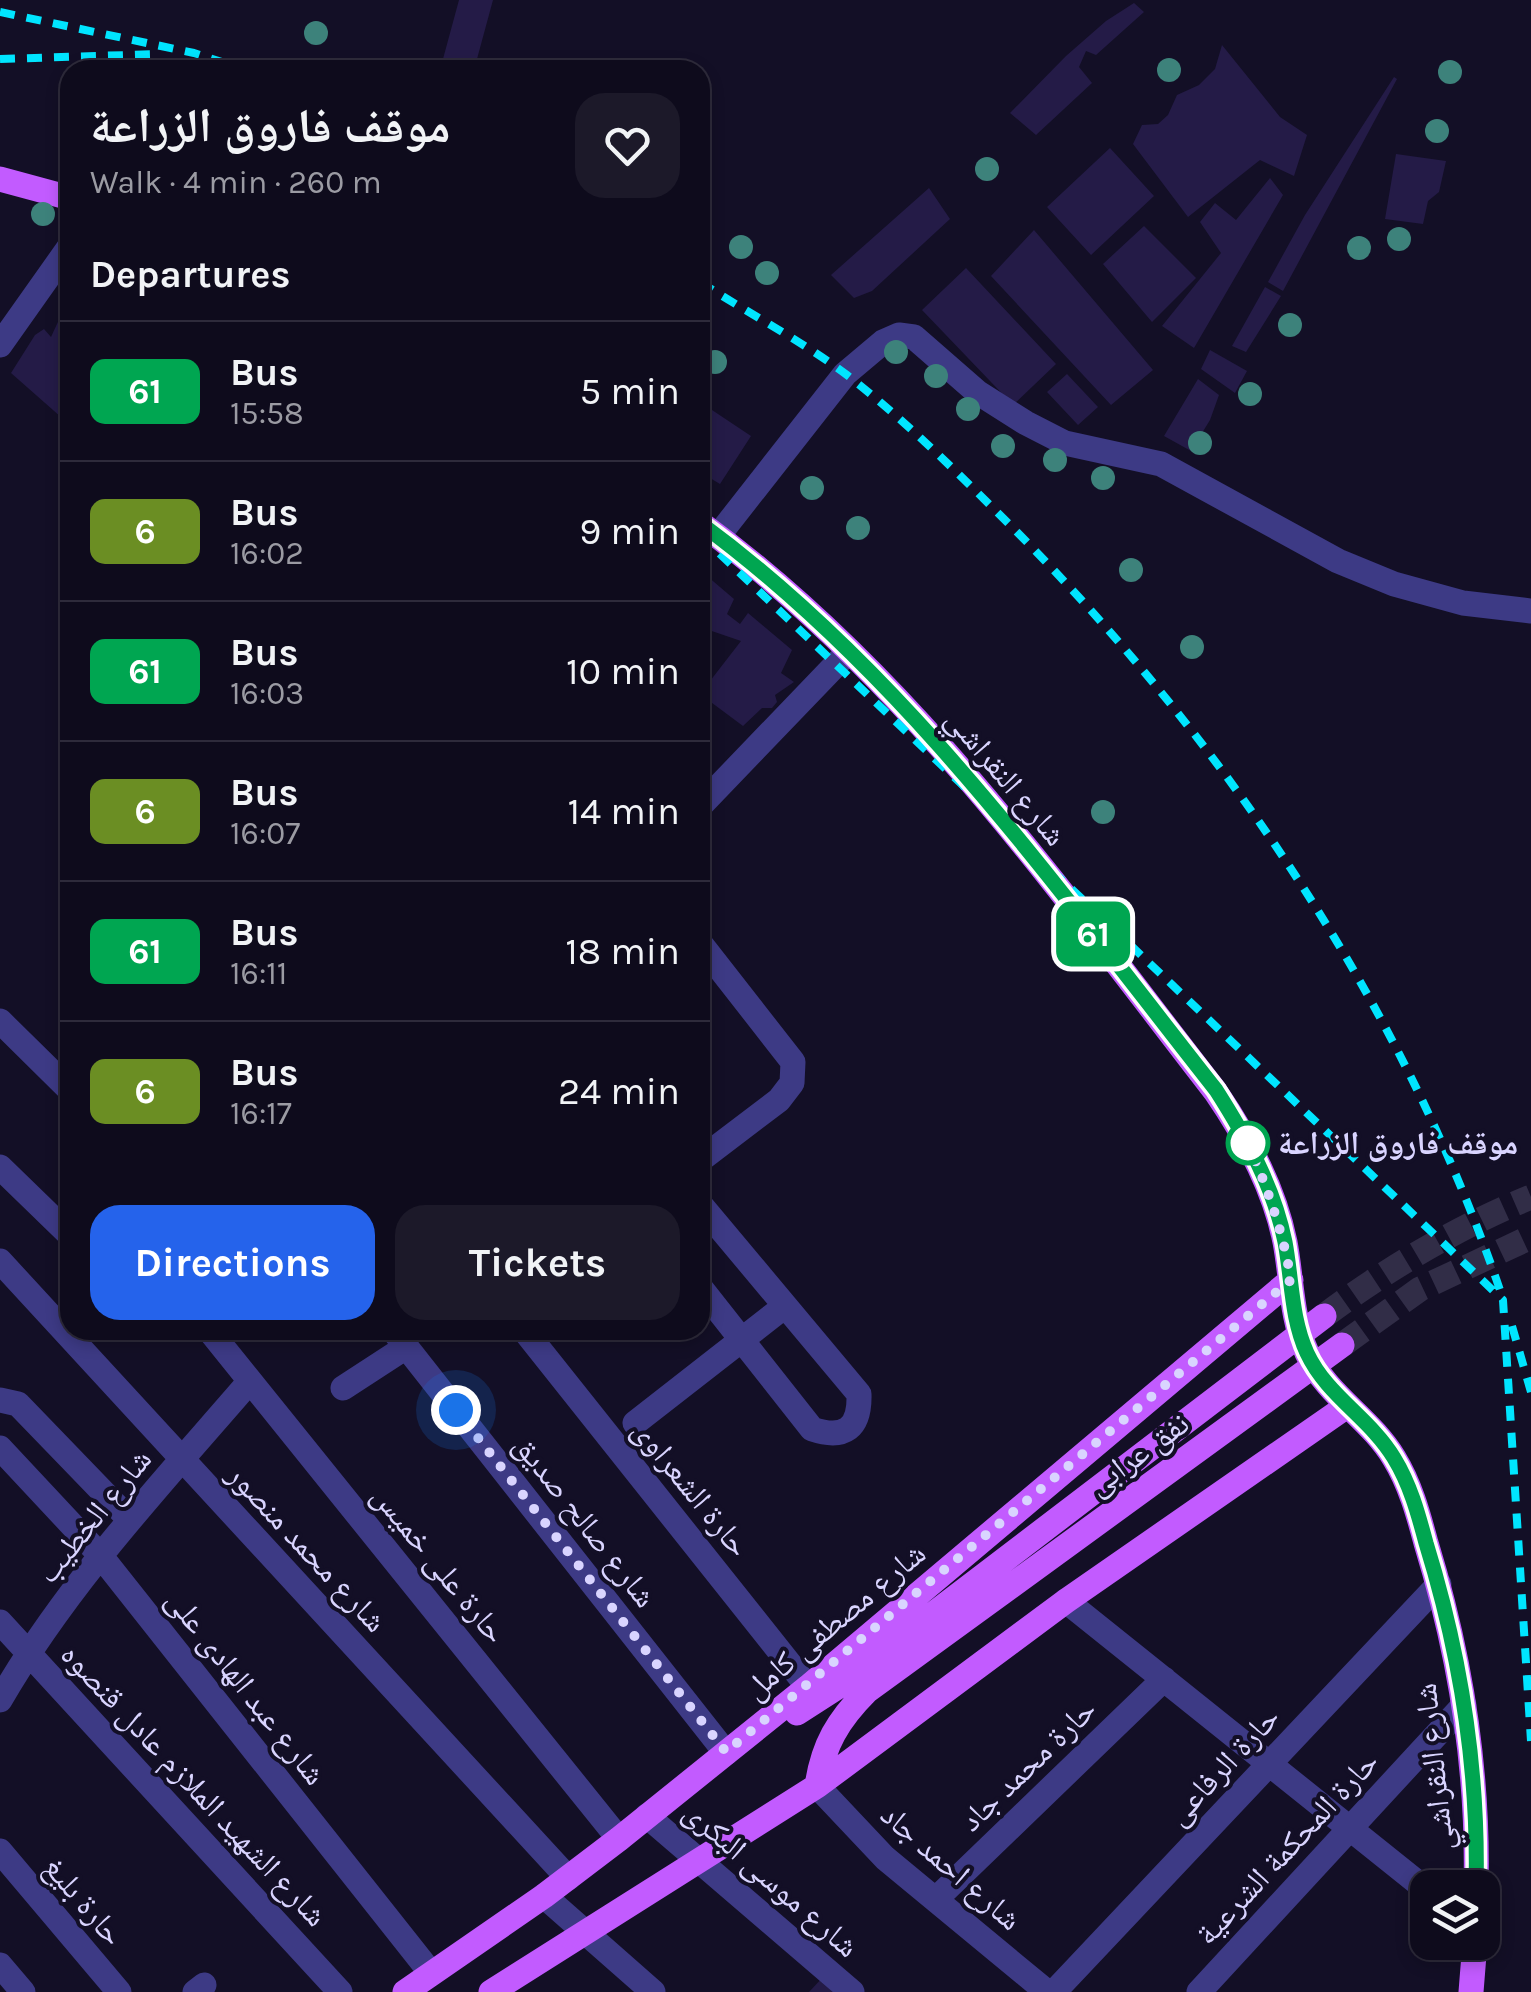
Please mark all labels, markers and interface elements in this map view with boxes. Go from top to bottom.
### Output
button: heart [575,93,680,198]
text: موقف فاروق الزراعة [90,98,450,154]
text: Walk · 4 min · 260 m [90,164,382,201]
text: Departures [90,252,290,297]
text: Bus [230,350,299,395]
text: 5 min [580,369,680,414]
text: 61 [128,371,162,412]
text: 15:58 [230,395,304,432]
text: Bus [230,490,299,535]
text: 9 min [579,509,680,554]
text: 6 [134,511,156,552]
text: 16:02 [230,535,304,572]
text: Bus [230,630,299,675]
text: 10 min [566,649,680,694]
text: 61 [128,651,162,692]
text: 16:03 [230,675,304,712]
street label: شارع النقراشي [933,701,1074,857]
text: Bus [230,770,299,815]
text: 14 min [567,789,680,834]
text: 6 [134,791,156,832]
text: 16:07 [230,815,300,852]
line badge: 61 [1048,902,1138,966]
text: Bus [230,910,299,955]
text: 61 [1076,914,1110,955]
text: 18 min [565,929,680,974]
text: 61 [128,931,162,972]
text: 16:11 [230,955,287,992]
text: Bus [230,1050,299,1095]
text: 24 min [558,1069,680,1114]
text: 6 [134,1071,156,1112]
text: 16:17 [230,1095,292,1132]
marker: موقف فاروق الزراعة [1227,1122,1269,1164]
place label: موقف فاروق الزراعة [1278,1125,1518,1162]
button: Directions [90,1205,375,1320]
button: Tickets [395,1205,680,1320]
your location [431,1385,481,1435]
street label: نفق عرابى [1080,1405,1197,1504]
street label: حارة الشعراوى [625,1412,757,1564]
street label: شارع صالح صديق [505,1427,664,1615]
street label: شارع الخطيب [29,1441,160,1591]
street label: شارع محمد منصور [218,1455,394,1640]
street label: حارة على خميس [363,1477,514,1651]
street label: شارع مصطفى كامل [737,1535,934,1708]
street label: شارع عبد الهادى على [157,1582,334,1793]
street label: شارع الشهيد الملازم عادل قنصوه [52,1636,335,1935]
street label: شارع النقراشي [1407,1681,1467,1853]
street label: حارة محمد جاد [952,1691,1104,1839]
street label: حارة الرفاعى [1159,1699,1288,1834]
street label: حارة المحكمة الشرعية [1188,1744,1386,1952]
street label: شارع موسى البكرى [675,1793,866,1966]
street label: شارع احمد جاد [873,1796,1029,1939]
street label: حارة بليغ [35,1849,132,1954]
map controls [1410,1870,1500,1960]
button: layers [1410,1870,1500,1960]

